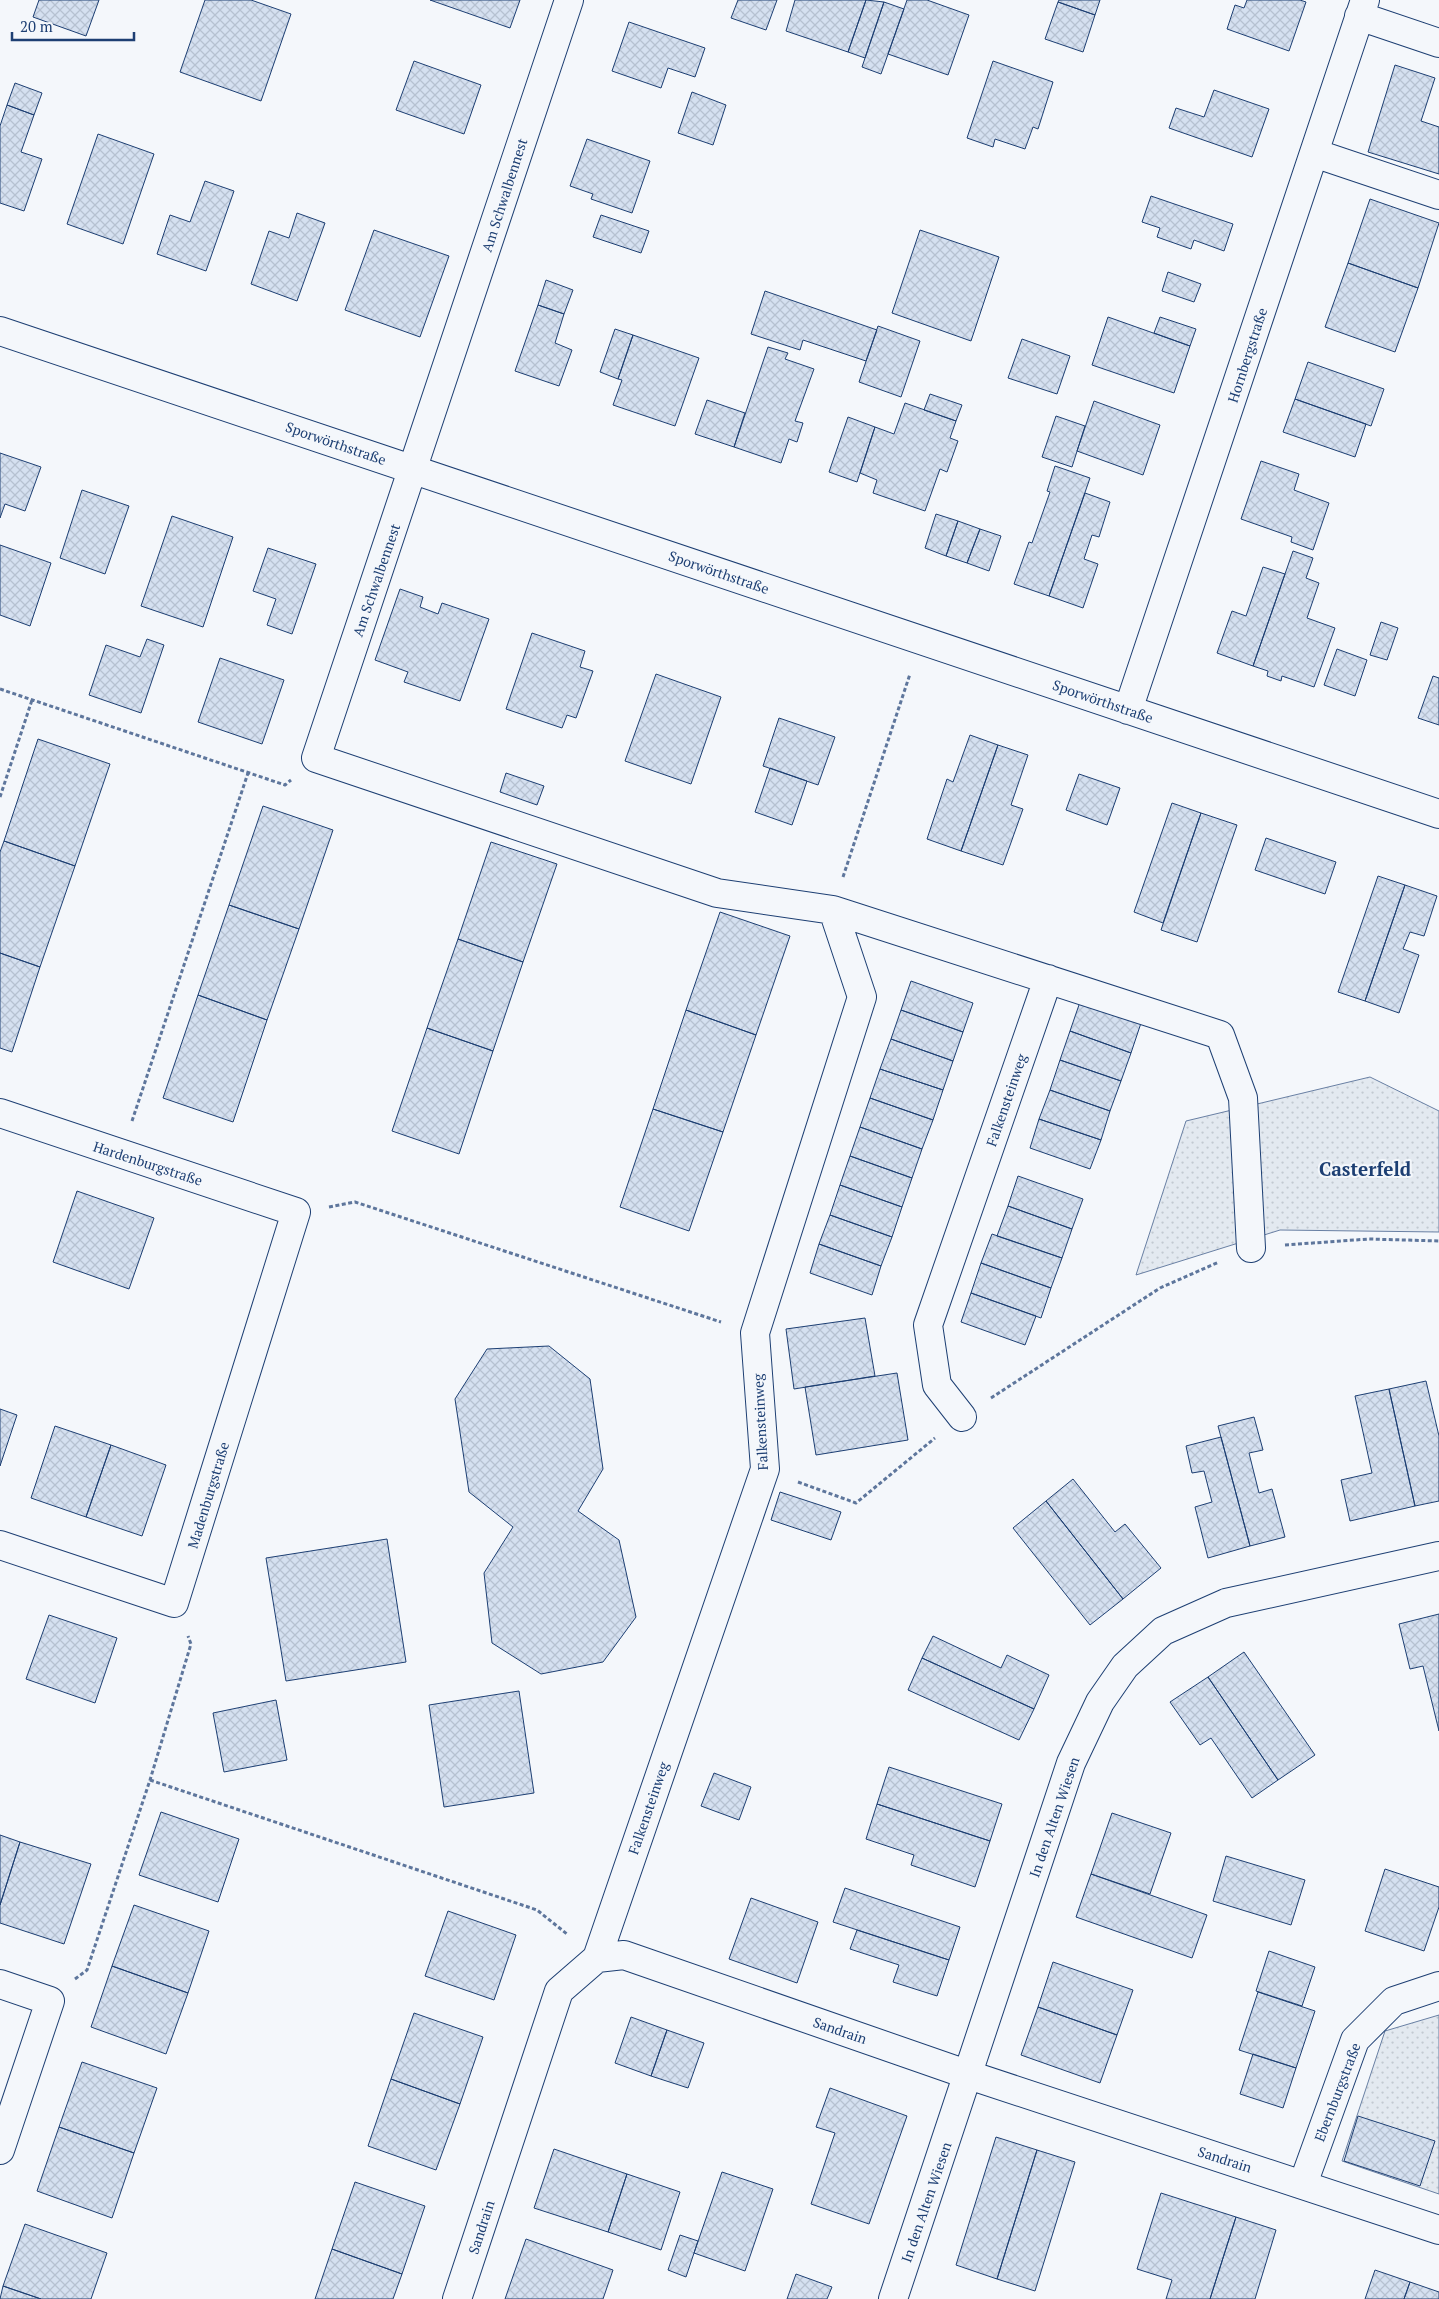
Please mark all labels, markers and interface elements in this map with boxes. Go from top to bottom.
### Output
scale bar [12,10,135,42]
text: 20 m [20,16,53,36]
street label: Am Schwalbennest [477,135,532,254]
street label: Hornbergstraße [1223,305,1271,405]
street label: Sporwörthstraße [283,417,389,469]
street label: Am Schwalbennest [348,520,405,639]
street label: Sporwörthstraße [666,546,772,598]
street label: Sporwörthstraße [1050,675,1156,727]
street label: Falkensteinweg [981,1051,1031,1149]
street label: Hardenburgstraße [91,1136,205,1190]
district label: Casterfeld [1319,1156,1412,1181]
street label: Falkensteinweg [748,1373,772,1471]
street label: Madenburgstraße [183,1439,233,1551]
street label: In den Alten Wiesen [1024,1754,1084,1880]
street label: Falkensteinweg [623,1759,673,1857]
street label: Sandrain [811,2012,870,2048]
street label: Ebernburgstraße [1309,2040,1365,2144]
street label: In den Alten Wiesen [896,2139,956,2265]
street label: Sandrain [1196,2141,1255,2177]
street label: Sandrain [463,2197,499,2256]

